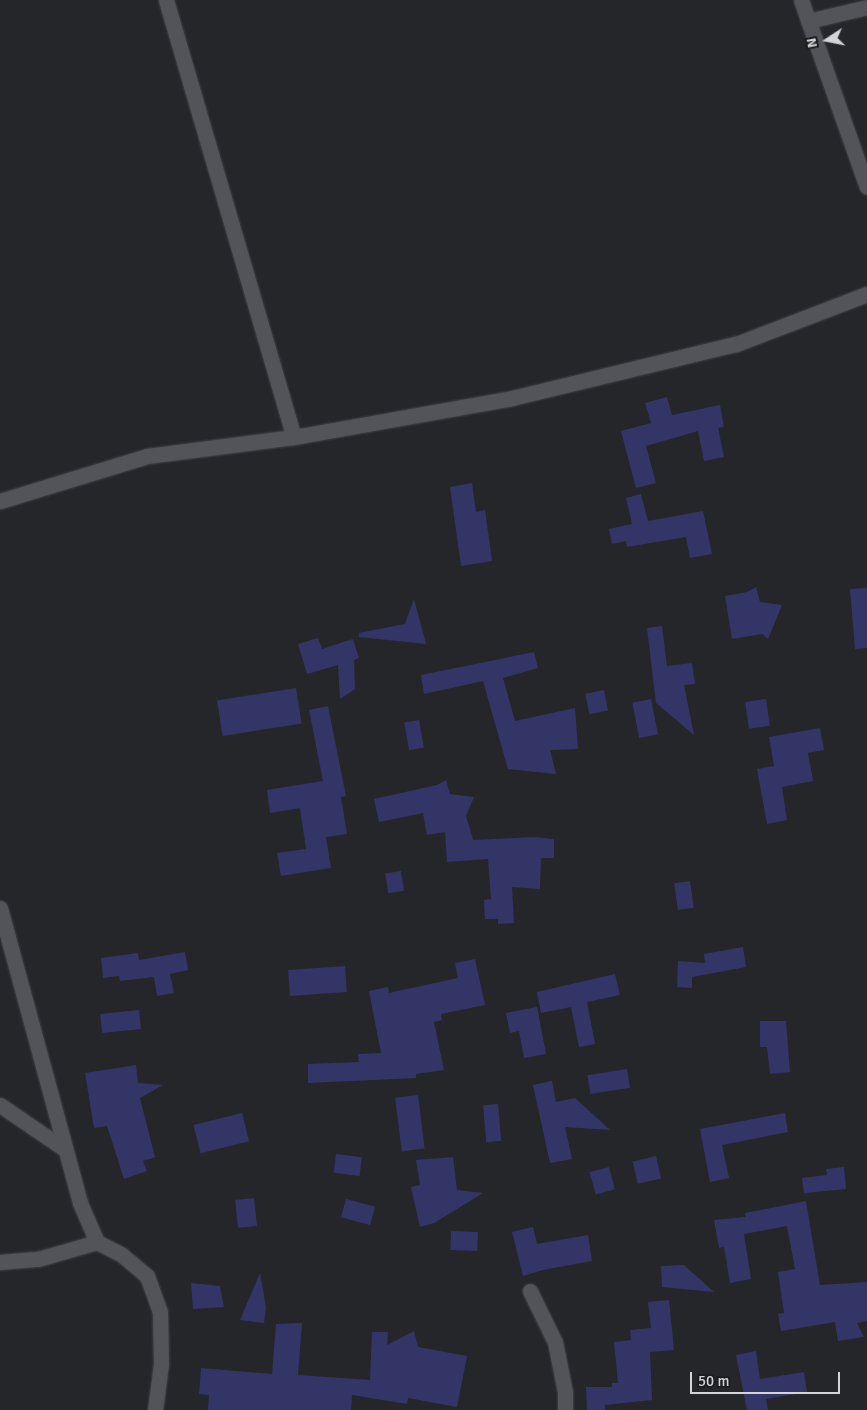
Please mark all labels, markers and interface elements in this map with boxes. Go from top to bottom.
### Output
north arrow [802,15,852,65]
text: N [803,37,821,49]
scale bar [692,1362,842,1394]
text: 50 m [698,1372,729,1390]

